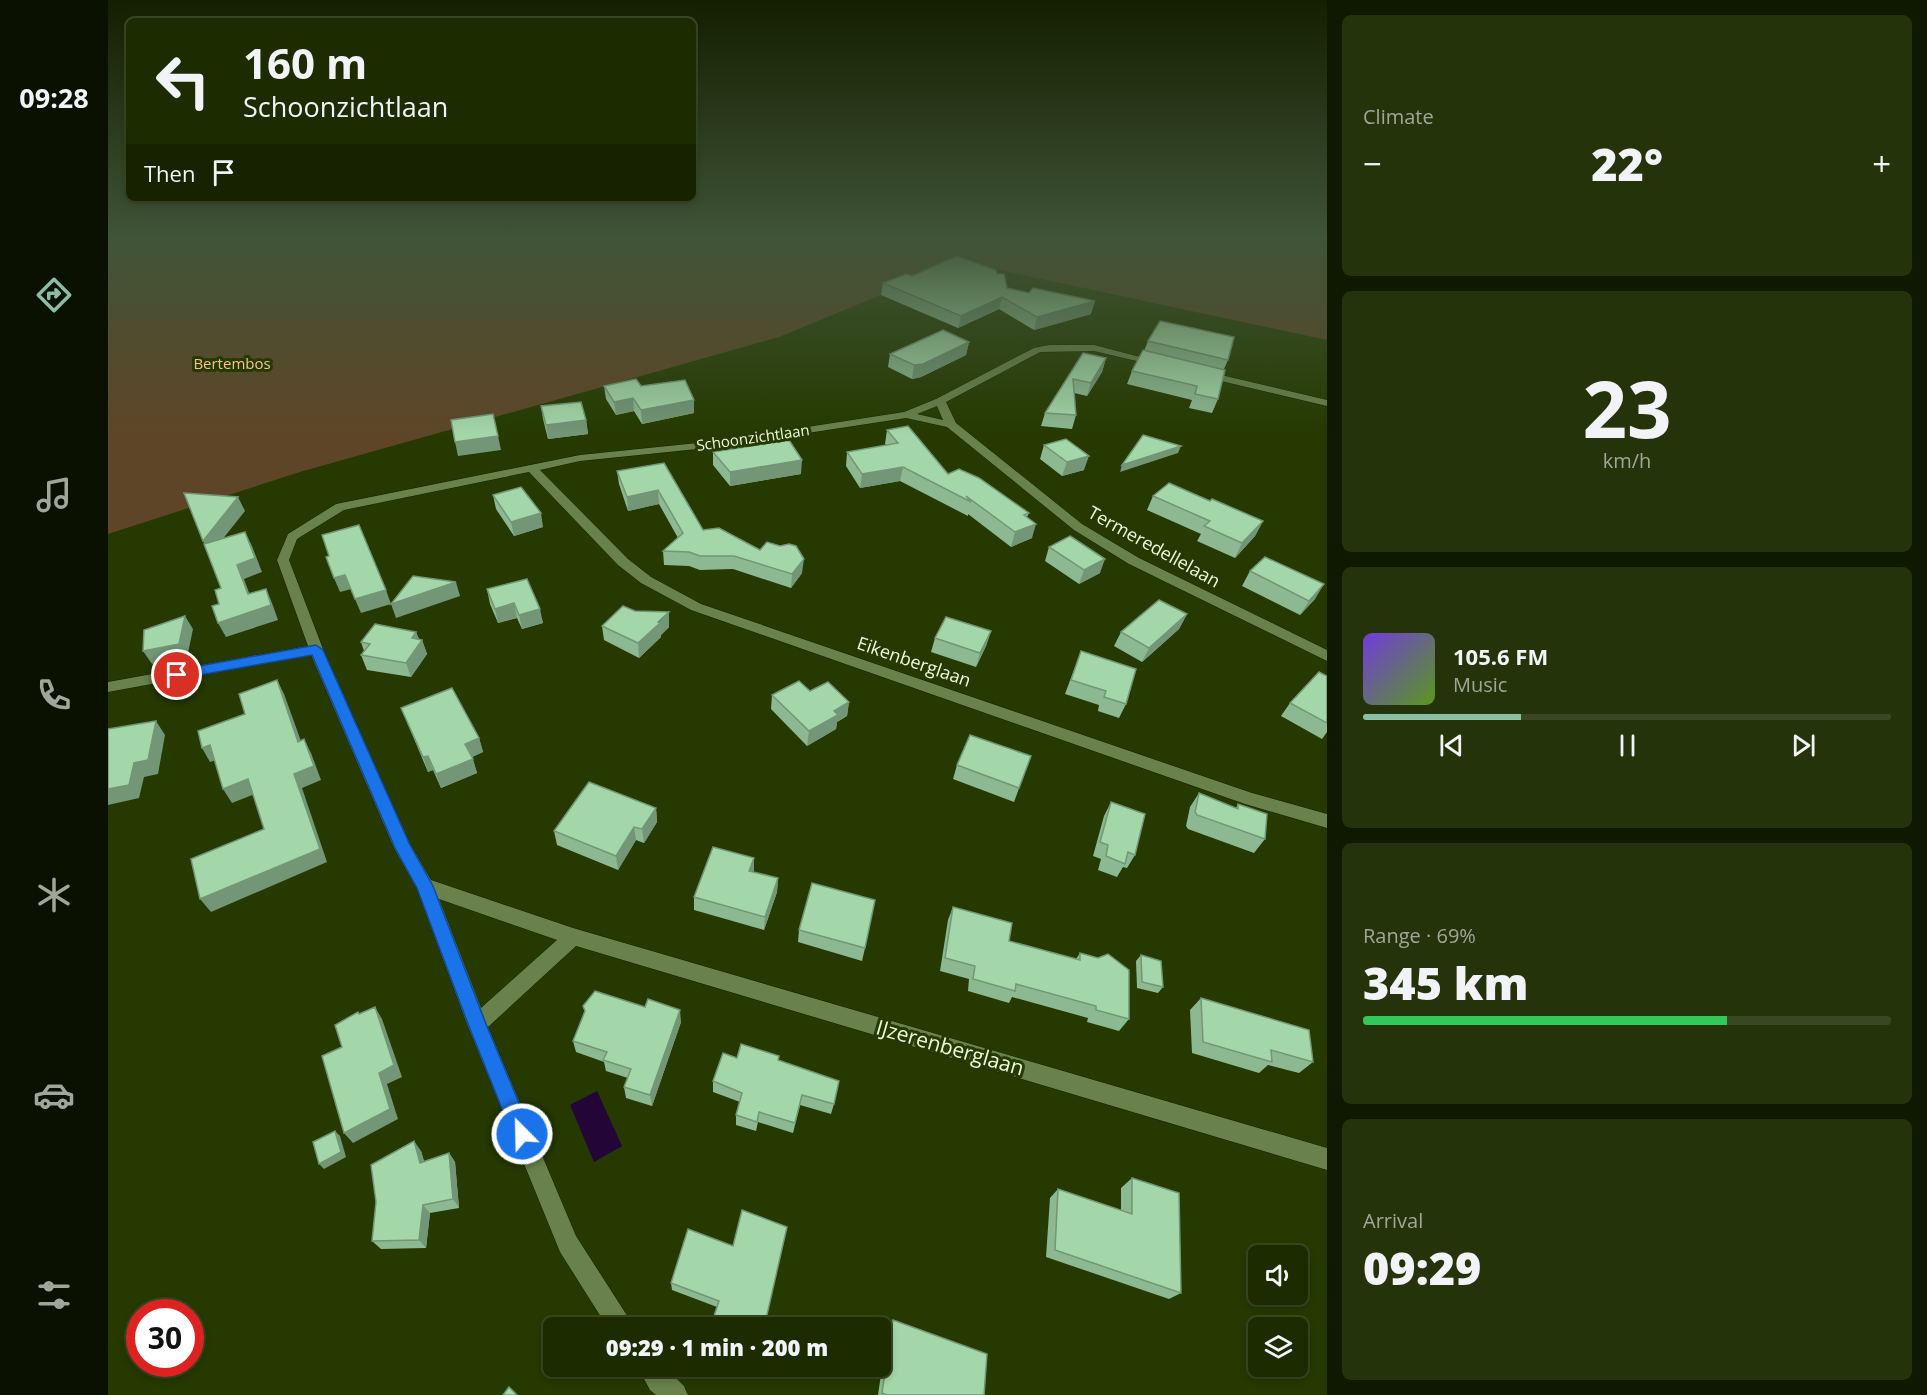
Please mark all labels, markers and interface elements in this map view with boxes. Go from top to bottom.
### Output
text: 160 m [243,34,367,91]
icon: left [144,42,222,120]
text: 09:28 [19,79,89,116]
text: Schoonzichtlaan [243,88,448,125]
text: Climate [1363,103,1434,130]
text: 22° [1591,133,1663,194]
text: − [1363,141,1382,186]
text: + [1872,141,1891,186]
icon: arrive [207,156,240,189]
text: Then [144,158,195,188]
icon: directions [33,274,75,316]
park label: Bertembos [193,353,271,373]
text: 23 [1582,355,1672,461]
street label: Schoonzichtlaan [695,419,811,455]
text: km/h [1603,447,1651,474]
icon: music [33,474,75,516]
street label: Termeredellelaan [1084,500,1225,592]
street label: Eikenberglaan [854,630,974,692]
text: 105.6 FM [1453,641,1548,671]
pin [151,649,202,700]
icon: arrive [160,658,193,691]
text: Music [1453,671,1507,698]
icon: phone [33,674,75,716]
icon: previous [1435,729,1468,762]
icon: pause [1611,729,1644,762]
icon: next [1787,729,1820,762]
icon: climate [33,874,75,916]
text: Range · 69% [1363,922,1476,949]
text: 345 km [1363,952,1528,1013]
street label: IJzerenberglaan [873,1013,1027,1082]
icon: car [33,1074,75,1116]
position arrow [490,1102,554,1166]
text: Arrival [1363,1207,1423,1234]
text: 09:29 [1363,1237,1481,1298]
map controls [1248,1245,1308,1377]
button: sound [1248,1245,1308,1305]
icon: filters [33,1274,75,1316]
speed limit sign: 30 [126,1299,204,1377]
button: layers [1248,1317,1308,1377]
text: 09:29 · 1 min · 200 m [606,1332,828,1362]

